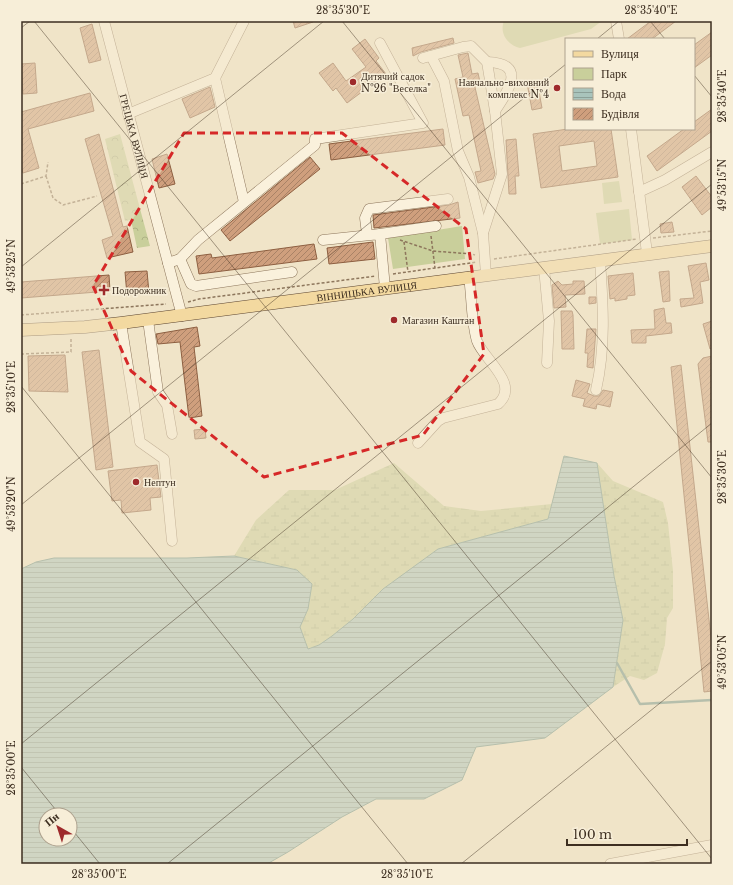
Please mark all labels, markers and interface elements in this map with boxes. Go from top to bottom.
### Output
text: 28°35'30"E [316,4,370,17]
text: 28°35'40"E [624,4,678,17]
legend [565,38,695,130]
text: Вулиця [601,46,639,61]
text: Парк [601,66,627,81]
text: 28°35'40"E [716,69,729,123]
place label: Дитячий садок №26 "Веселка" [361,70,431,95]
place label: Навчально-виховний комплекс №4 [458,76,550,101]
marker: Дитячий садок №26 "Веселка" [348,77,358,87]
marker: Навчально-виховний комплекс №4 [552,83,562,93]
text: Вода [601,86,627,101]
street label: ГРЕЦЬКА ВУЛИЦЯ [117,92,152,180]
text: Будівля [601,106,640,121]
text: 49°53'15"N [716,159,729,211]
text: 49°53'25"N [5,239,18,293]
street label: ВІННИЦЬКА ВУЛИЦЯ [316,278,418,304]
place label: Подорожник [112,284,166,297]
marker: Подорожник [99,285,109,295]
place label: Магазин Каштан [402,314,475,327]
marker: Магазин Каштан [389,315,399,325]
text: 28°35'10"E [5,361,18,413]
text: 28°35'30"E [716,450,729,504]
text: 49°53'20"N [5,476,18,532]
place label: Нептун [144,476,176,489]
marker: Нептун [131,477,141,487]
text: 49°53'05"N [716,634,729,690]
text: 28°35'00"E [5,741,18,795]
north arrow [38,807,78,847]
text: Пн [42,809,62,829]
scale bar [567,821,687,847]
text: 100 m [573,827,612,842]
text: 28°35'00"E [72,868,126,881]
text: 28°35'10"E [381,868,433,881]

